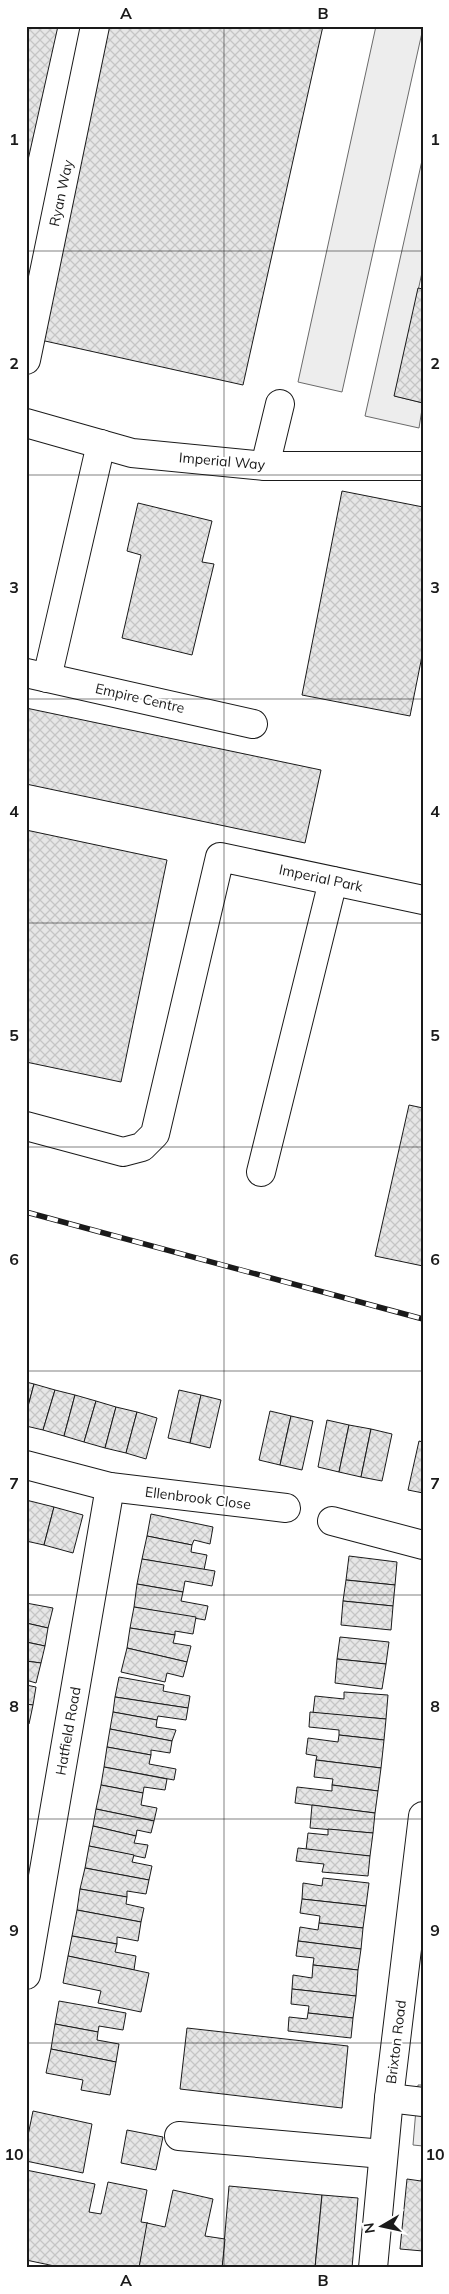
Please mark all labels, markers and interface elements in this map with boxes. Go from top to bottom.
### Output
text: A [120,3,132,23]
text: B [317,3,329,23]
text: 1 [9,129,19,149]
text: 1 [430,129,440,149]
street label: Ryan Way [45,157,77,228]
text: 2 [9,353,19,373]
text: 2 [430,353,440,373]
street label: Imperial Way [178,448,266,474]
text: 3 [9,577,19,597]
text: 3 [430,577,440,597]
street label: Empire Centre [94,679,186,717]
text: 4 [9,801,19,821]
text: 4 [430,801,440,821]
street label: Imperial Park [277,860,365,896]
text: 5 [9,1025,19,1045]
text: 5 [430,1025,440,1045]
text: 6 [9,1249,19,1269]
text: 6 [430,1249,440,1269]
text: 7 [9,1473,19,1493]
text: 7 [430,1473,440,1493]
street label: Ellenbrook Close [144,1483,252,1513]
street label: Hatfield Road [51,1685,85,1777]
text: 8 [9,1696,19,1716]
text: 8 [430,1696,440,1716]
text: 9 [9,1920,19,1940]
text: 9 [430,1920,440,1940]
street label: Brixton Road [382,1999,410,2085]
text: 10 [4,2144,24,2164]
text: 10 [425,2144,445,2164]
north arrow [356,2202,406,2252]
text: N [359,2221,379,2235]
text: A [120,2270,132,2290]
text: B [317,2270,329,2290]

